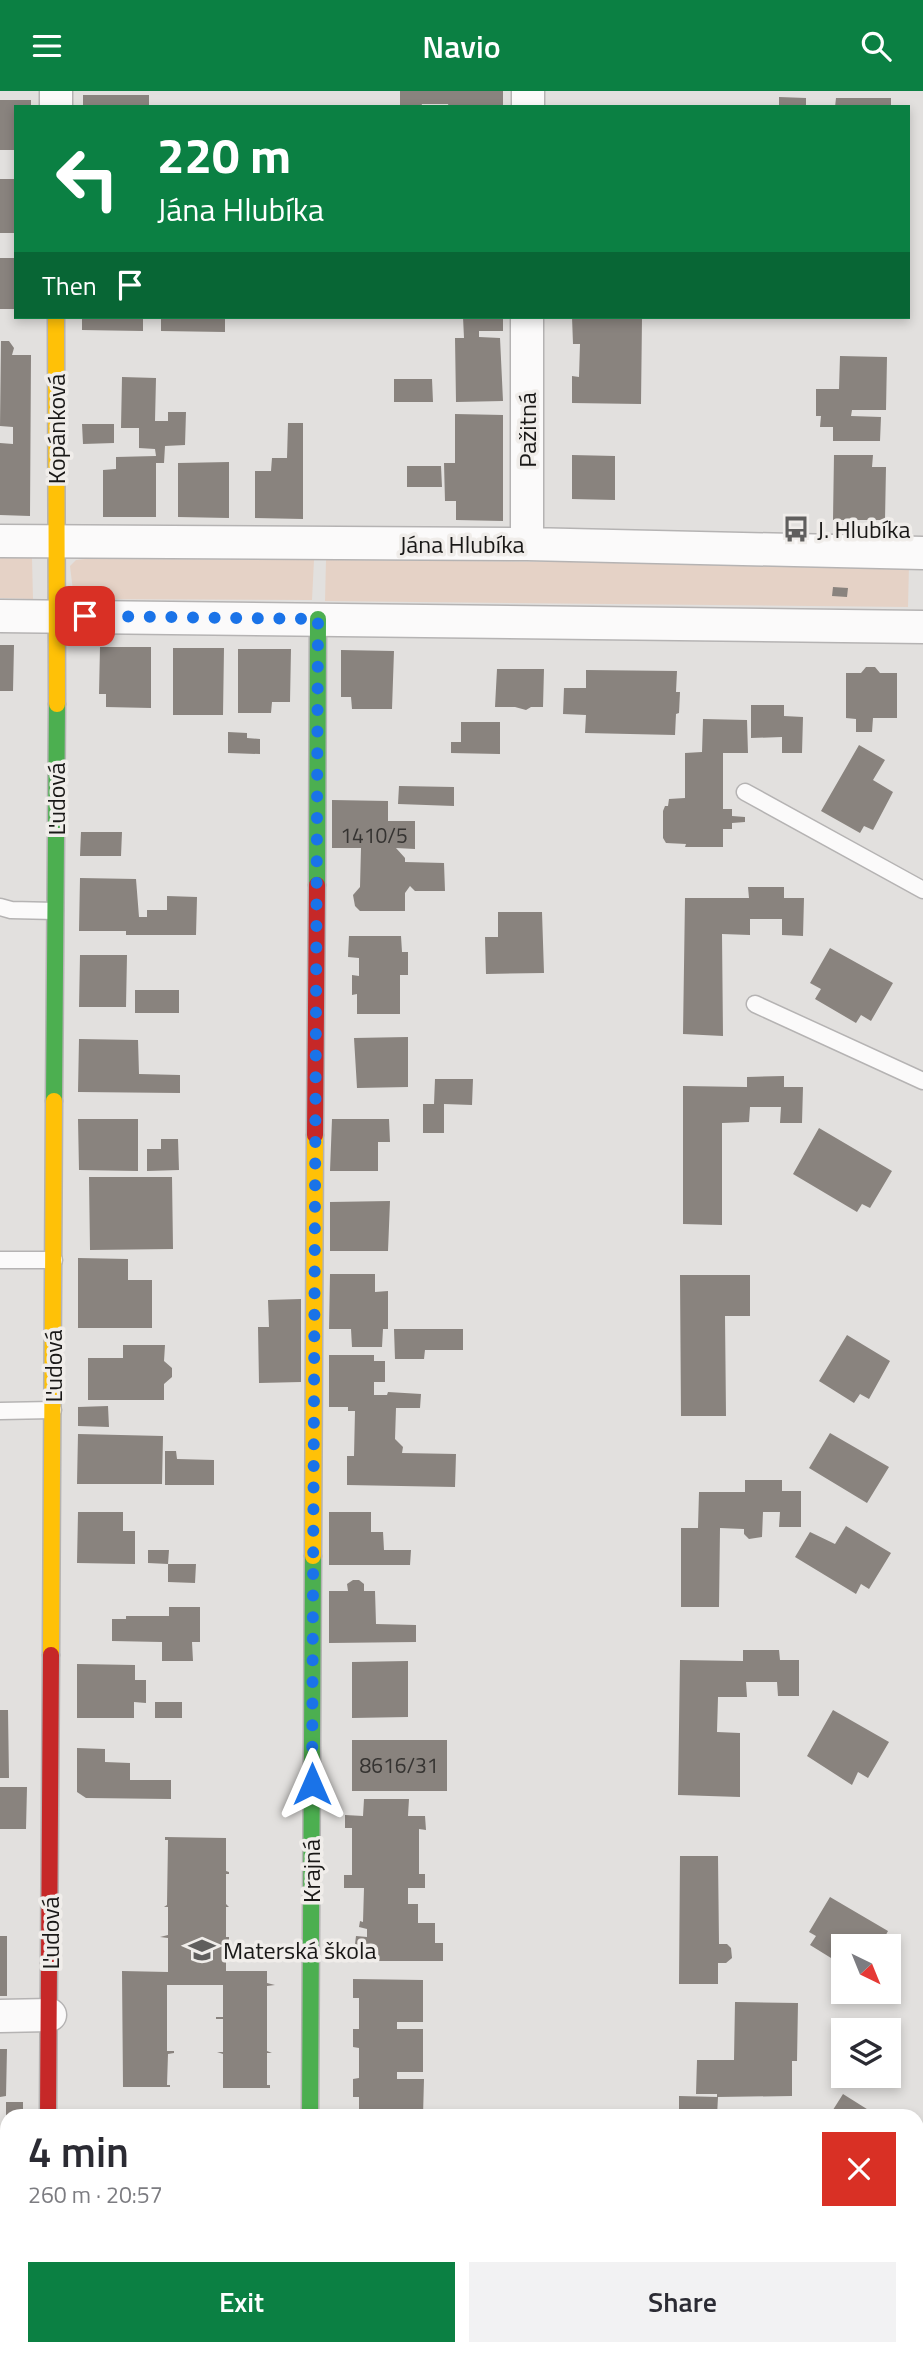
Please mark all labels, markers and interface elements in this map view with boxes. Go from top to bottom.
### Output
text: Navio [422,22,501,70]
icon: menu [28,27,66,65]
icon: search [857,27,895,65]
text: 220 m [157,117,291,192]
icon: left [42,133,133,224]
text: Jána Hlubíka [157,185,324,233]
text: Then [42,266,97,305]
icon: arrive [111,266,149,304]
street label: Kopánková [38,374,74,484]
street label: Pažitná [509,392,545,468]
place label: J. Hlubíka [817,511,910,547]
bus stop icon: J. Hlubíka [781,514,811,544]
street label: Jána Hlubíka [399,526,525,562]
pin [55,586,115,646]
icon: arrive [66,597,104,635]
street label: Ľudová [38,762,74,836]
house number: 1410/5 [340,819,408,851]
street label: Ľudová [35,1329,71,1403]
position arrow [275,1747,349,1821]
house number: 8616/31 [359,1749,439,1781]
street label: Krajná [293,1839,329,1903]
street label: Ľudová [32,1896,68,1970]
place label: Materská škola [223,1932,377,1968]
north arrow [831,1934,901,2004]
map controls [831,1934,901,2088]
school or university icon: Materská škola [187,1935,217,1965]
button: layers [831,2018,901,2088]
text: 4 min [28,2119,129,2183]
button: close [822,2132,896,2206]
text: 260 m · 20:57 [28,2177,163,2212]
button: Exit [28,2262,455,2342]
button: Share [469,2262,896,2342]

